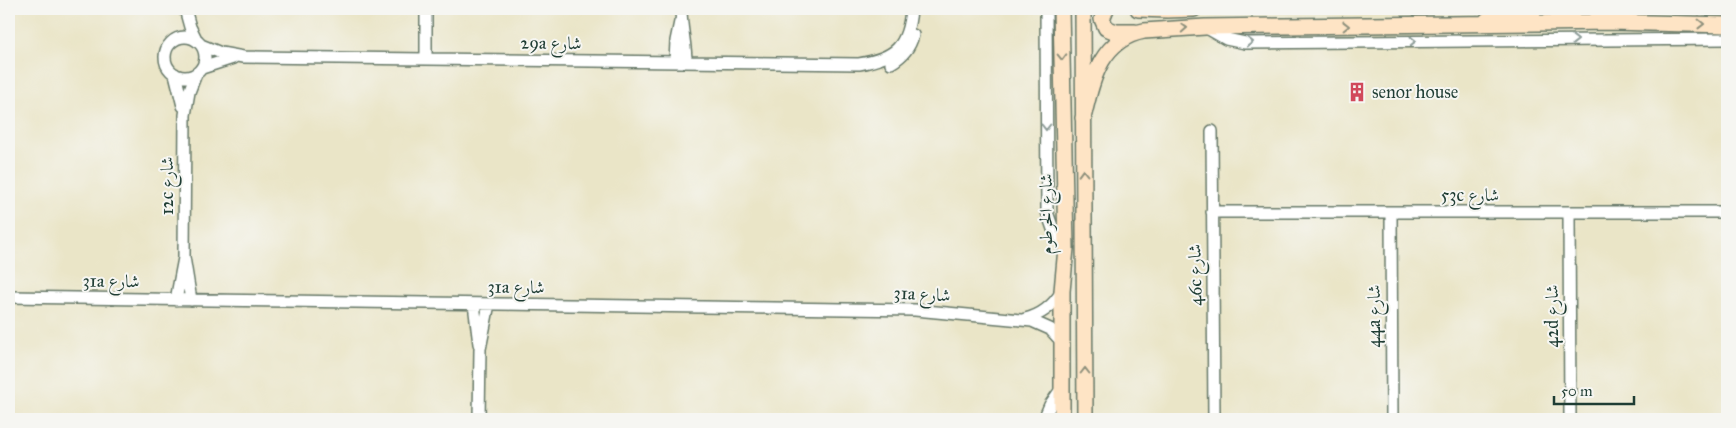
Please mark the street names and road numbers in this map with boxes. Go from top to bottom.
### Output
street label: 29a شارع [520,31,582,59]
street label: 12c شارع [156,157,182,215]
street label: شارع الخرطوم [1035,173,1062,255]
street label: 53c شارع [1441,184,1499,210]
street label: 46c شارع [1183,244,1211,306]
street label: 31a شارع [82,270,140,296]
street label: 31a شارع [487,276,545,302]
street label: 31a شارع [893,282,951,310]
street label: 42d شارع [1541,284,1567,348]
street label: 44a شارع [1363,285,1389,347]

